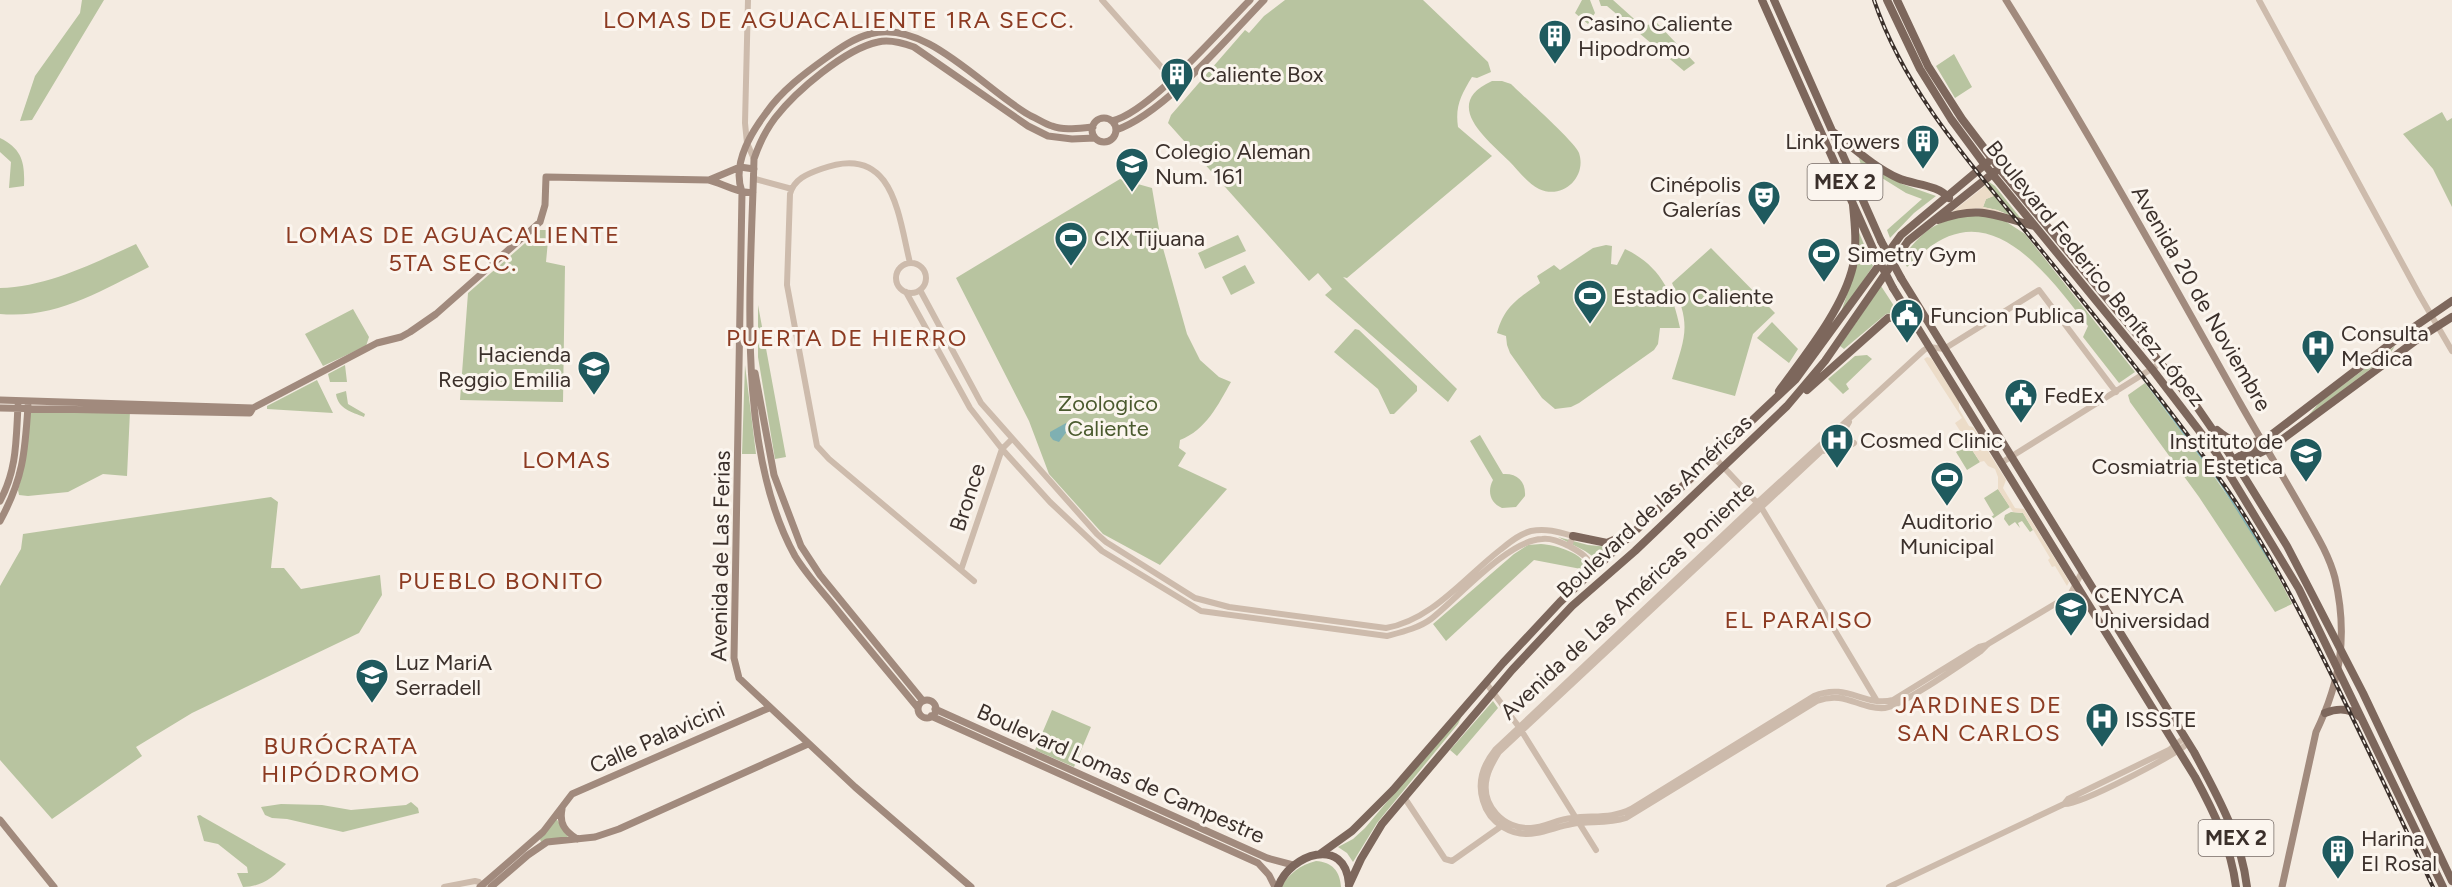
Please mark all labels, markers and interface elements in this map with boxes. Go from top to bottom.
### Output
district label: LOMAS DE AGUACALIENTE 1RA SECC. [603,5,1075,34]
place label: Casino Caliente Hipodromo [1578,10,1733,62]
building icon: Casino Caliente Hipodromo [1537,18,1573,65]
building icon: Caliente Box [1159,56,1195,103]
place label: Caliente Box [1200,61,1324,88]
building icon: Link Towers [1905,123,1941,170]
place label: Link Towers [1785,128,1900,155]
street label: Boulevard Federico Benítez López [1980,135,2211,412]
place label: Colegio Aleman Num. 161 [1155,138,1311,190]
school or university icon: Colegio Aleman Num. 161 [1114,146,1150,193]
road number: MEX 2 [1808,164,1882,200]
place label: Cinépolis Galerías [1650,171,1741,223]
theatre icon: Cinépolis Galerías [1746,179,1782,226]
street label: Avenida 20 de Noviembre [2126,181,2277,416]
district label: LOMAS DE AGUACALIENTE 5TA SECC. [285,220,621,277]
sports icon: CIX Tijuana [1053,220,1089,267]
place label: CIX Tijuana [1094,225,1205,252]
sports icon: Simetry Gym [1806,236,1842,283]
place label: Simetry Gym [1847,241,1976,268]
sports icon: Estadio Caliente [1572,278,1608,325]
place label: Estadio Caliente [1613,283,1774,310]
public building icon: Funcion Publica [1889,297,1925,344]
place label: Funcion Publica [1930,302,2085,329]
place label: Consulta Medica [2341,320,2429,372]
district label: PUERTA DE HIERRO [726,323,968,352]
hospital icon: Consulta Medica [2300,328,2336,375]
place label: Hacienda Reggio Emilia [438,341,571,393]
school or university icon: Hacienda Reggio Emilia [576,349,612,396]
public building icon: FedEx [2003,377,2039,424]
place label: FedEx [2044,382,2105,409]
park label: Zoologico Caliente [1058,390,1158,442]
street label: Boulevard de las Américas [1551,409,1757,604]
hospital icon: Cosmed Clinic [1819,422,1855,469]
place label: Cosmed Clinic [1860,427,2003,454]
place label: Instituto de Cosmiatria Estetica [2091,428,2283,480]
school or university icon: Instituto de Cosmiatria Estetica [2288,436,2324,483]
district label: LOMAS [522,445,612,474]
street label: Avenida de Las Ferias [705,450,736,662]
street label: Bronce [944,460,991,535]
sports icon: Auditorio Municipal [1929,460,1965,507]
street label: Avenida de Las Américas Poniente [1495,475,1760,725]
place label: Auditorio Municipal [1900,508,1994,560]
district label: PUEBLO BONITO [398,566,604,595]
place label: CENYCA Universidad [2094,582,2210,634]
school or university icon: CENYCA Universidad [2053,590,2089,637]
district label: EL PARAISO [1725,605,1873,634]
place label: Luz MariA Serradell [395,649,492,701]
school or university icon: Luz MariA Serradell [354,657,390,704]
district label: JARDINES DE SAN CARLOS [1895,690,2063,747]
street label: Calle Palavicini [586,696,729,779]
street label: Boulevard Lomas de Campestre [973,698,1269,849]
hospital icon: ISSSTE [2084,701,2120,748]
place label: ISSSTE [2125,706,2197,733]
district label: BURÓCRATA HIPÓDROMO [261,731,421,788]
road number: MEX 2 [2198,820,2274,856]
place label: Harina El Rosal [2361,825,2437,877]
building icon: Harina El Rosal [2320,833,2356,880]

